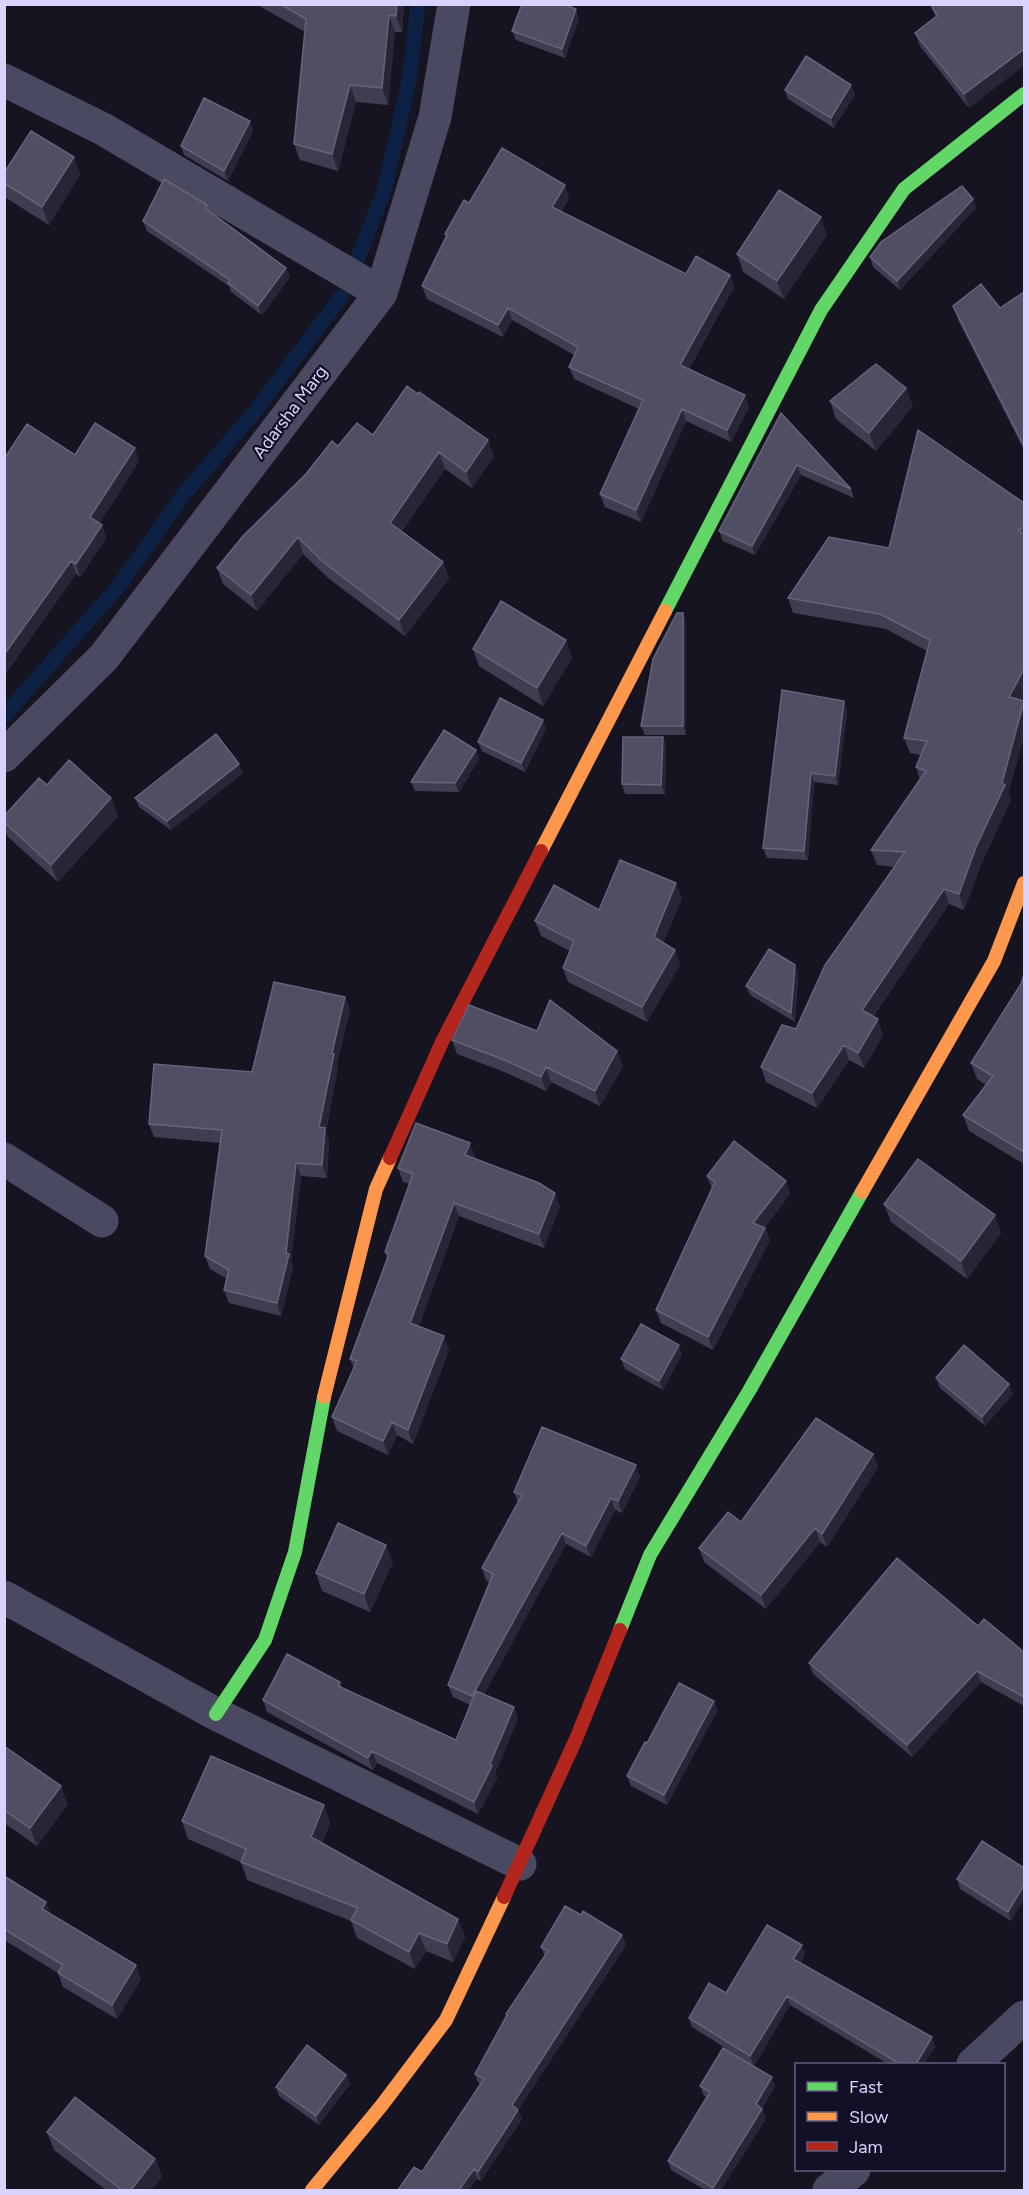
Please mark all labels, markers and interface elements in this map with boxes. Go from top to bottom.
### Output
street label: Adarsha Marg [248,361,332,463]
legend [795,2063,1005,2171]
text: Fast [849,2076,883,2098]
text: Slow [849,2106,888,2128]
text: Jam [849,2136,883,2158]

